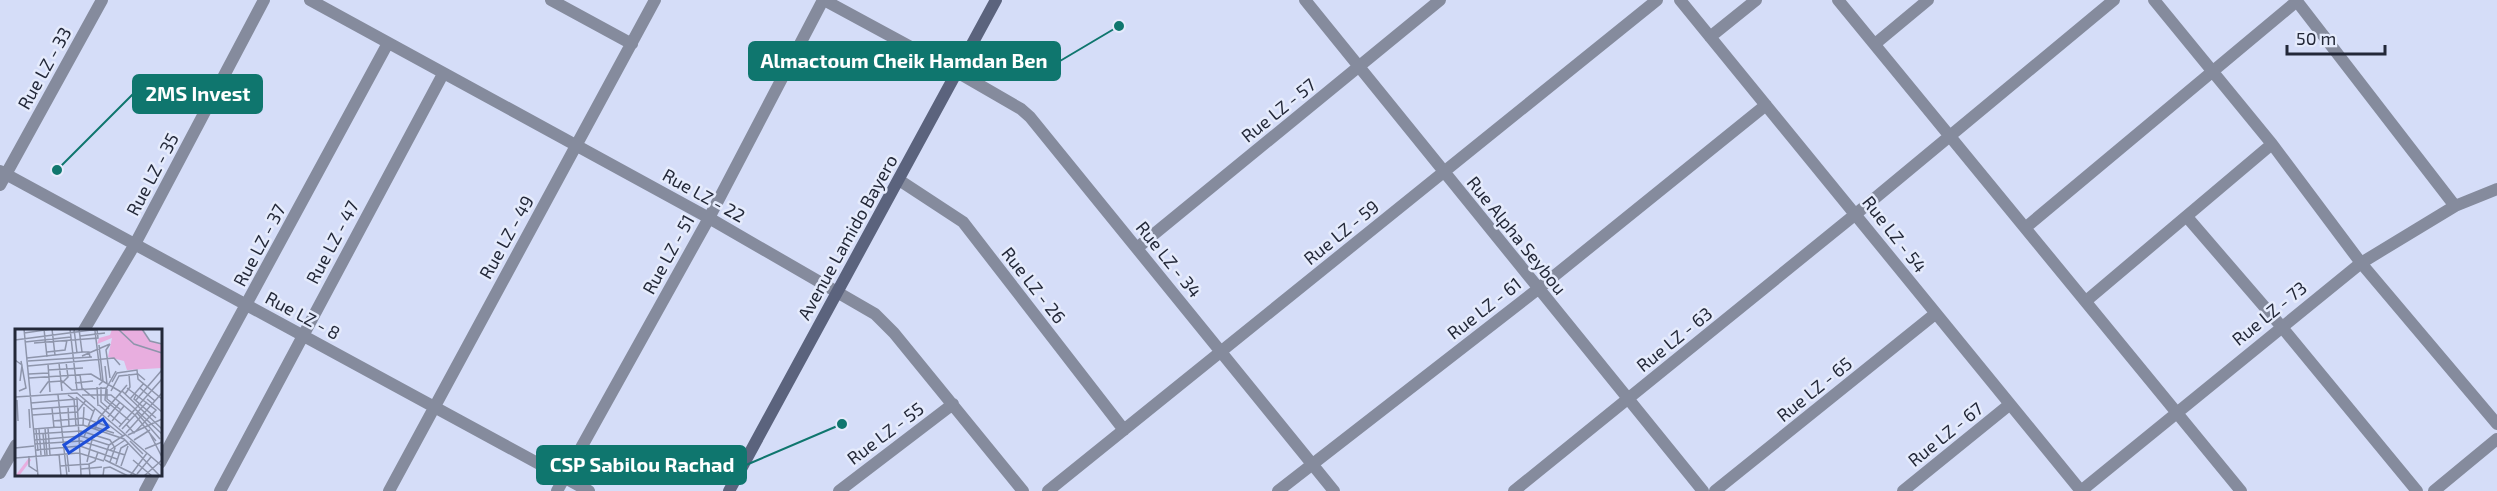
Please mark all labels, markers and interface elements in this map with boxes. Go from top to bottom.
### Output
scale bar [2287,18,2384,56]
street label: Rue LZ - 33 [12,23,76,113]
text: 50 m [2296,27,2336,49]
callout: Almactoum Cheik Hamdan Ben [749,42,1060,80]
text: Almactoum Cheik Hamdan Ben [760,48,1048,72]
street label: Rue LZ - 57 [1236,73,1320,147]
callout: 2MS Invest [133,75,262,113]
text: 2MS Invest [145,81,251,105]
street label: Rue LZ - 35 [121,129,183,219]
street label: Avenue Lamido Bayero [792,151,902,323]
street label: Rue LZ - 22 [659,163,749,227]
street label: Rue Alpha Seybou [1463,171,1571,299]
street label: Rue LZ - 49 [474,191,538,283]
street label: Rue LZ - 54 [1858,191,1932,277]
street label: Rue LZ - 59 [1299,195,1383,269]
street label: Rue LZ - 47 [301,197,363,287]
street label: Rue LZ - 37 [228,200,290,290]
street label: Rue LZ - 51 [637,210,699,298]
street label: Rue LZ - 34 [1132,216,1206,302]
street label: Rue LZ - 26 [997,242,1071,328]
street label: Rue LZ - 61 [1443,272,1525,344]
street label: Rue LZ - 73 [2227,276,2311,350]
street label: Rue LZ - 8 [262,286,344,344]
street label: Rue LZ - 63 [1632,302,1716,376]
inset map [15,329,162,476]
street label: Rue LZ - 65 [1772,352,1856,426]
street label: Rue LZ - 55 [842,397,928,469]
street label: Rue LZ - 67 [1903,397,1987,471]
callout: CSP Sabilou Rachad [537,446,746,484]
text: CSP Sabilou Rachad [550,452,734,476]

